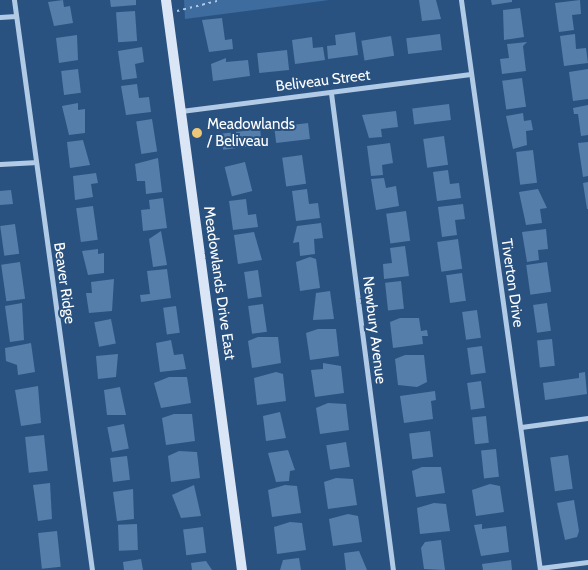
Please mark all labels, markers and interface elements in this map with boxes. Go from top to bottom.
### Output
street label: Beliveau Street [275,66,371,96]
place label: Meadowlands / Beliveau [207,115,295,150]
marker: Meadowlands / Beliveau [191,127,203,139]
street label: Meadowlands Drive East [199,205,239,361]
street label: Tiverton Drive [497,238,527,328]
street label: Beaver Ridge [49,241,79,325]
street label: Newbury Avenue [358,275,390,385]

